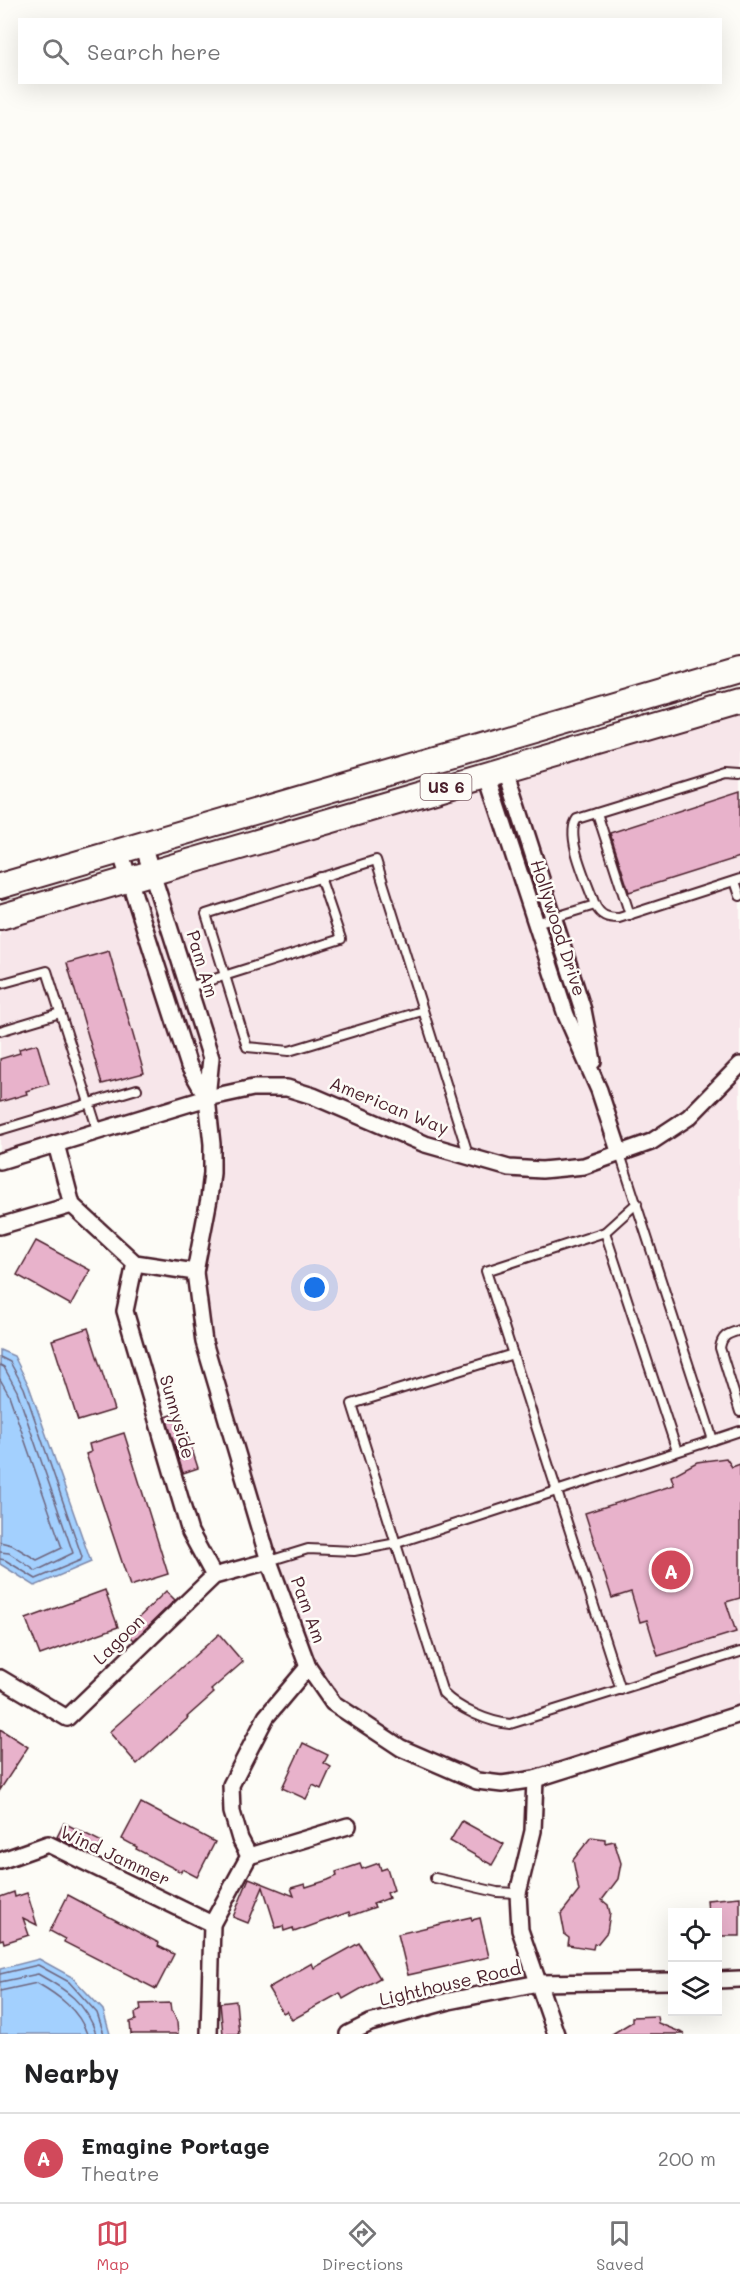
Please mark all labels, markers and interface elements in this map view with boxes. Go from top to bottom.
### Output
search box [18,18,722,84]
icon: search [39,35,72,68]
text: Search here [87,37,221,66]
road number: US 6 [420,774,472,800]
street label: Hollywood Drive [526,856,592,999]
street label: Pam Am [181,927,225,1000]
street label: American Way [326,1070,452,1140]
your location [300,1273,329,1302]
street label: Sunnyside [155,1372,201,1461]
pin: A [652,1548,690,1592]
street label: Pam Am [286,1573,332,1646]
street label: Lagoon [88,1609,149,1670]
street label: Wind Jammer [57,1819,174,1891]
map controls [668,1908,722,2016]
button: locate [668,1908,722,1962]
street label: Lighthouse Road [377,1955,523,2011]
button: layers [668,1962,722,2016]
text: Nearby [24,2056,119,2090]
text: Emagine Portage [81,2131,270,2160]
text: A [37,2145,50,2171]
text: 200 m [658,2145,716,2171]
text: Theatre [81,2160,159,2186]
tab: Map [96,2217,129,2274]
tab: Directions [322,2217,403,2274]
tab: Saved [596,2217,644,2274]

